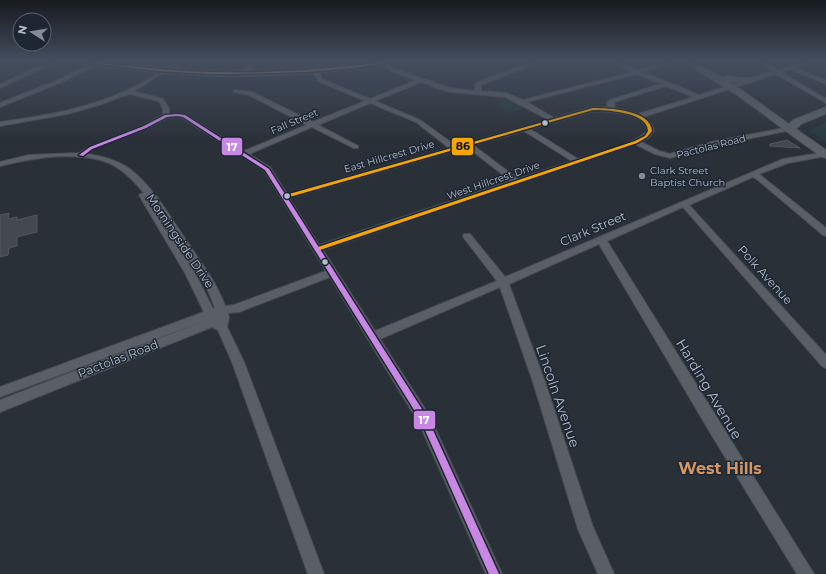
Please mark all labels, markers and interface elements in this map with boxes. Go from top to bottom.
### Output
north arrow [12,12,52,52]
text: N [14,24,30,36]
street label: Fall Street [269,106,320,137]
unlabelled marker [540,118,550,128]
street label: Pactolas Road [675,132,747,161]
line badge: 17 [221,137,243,156]
street label: East Hillcrest Drive [342,137,436,176]
line badge: 86 [451,137,474,156]
text: 86 [456,139,470,153]
text: 17 [226,140,238,154]
street label: West Hillcrest Drive [445,158,541,203]
place label: Clark Street Baptist Church [650,164,725,189]
marker: Clark Street Baptist Church [637,171,647,181]
street label: Morningside Drive [143,191,218,291]
unlabelled marker [282,191,292,201]
street label: Clark Street [558,208,628,249]
street label: Polk Avenue [735,242,796,307]
unlabelled marker [320,257,330,267]
street label: Pactolas Road [75,336,160,381]
street label: Harding Avenue [672,336,746,442]
street label: Lincoln Avenue [532,342,584,450]
line badge: 17 [413,410,436,430]
text: 17 [418,413,430,427]
district label: West Hills [678,459,762,478]

